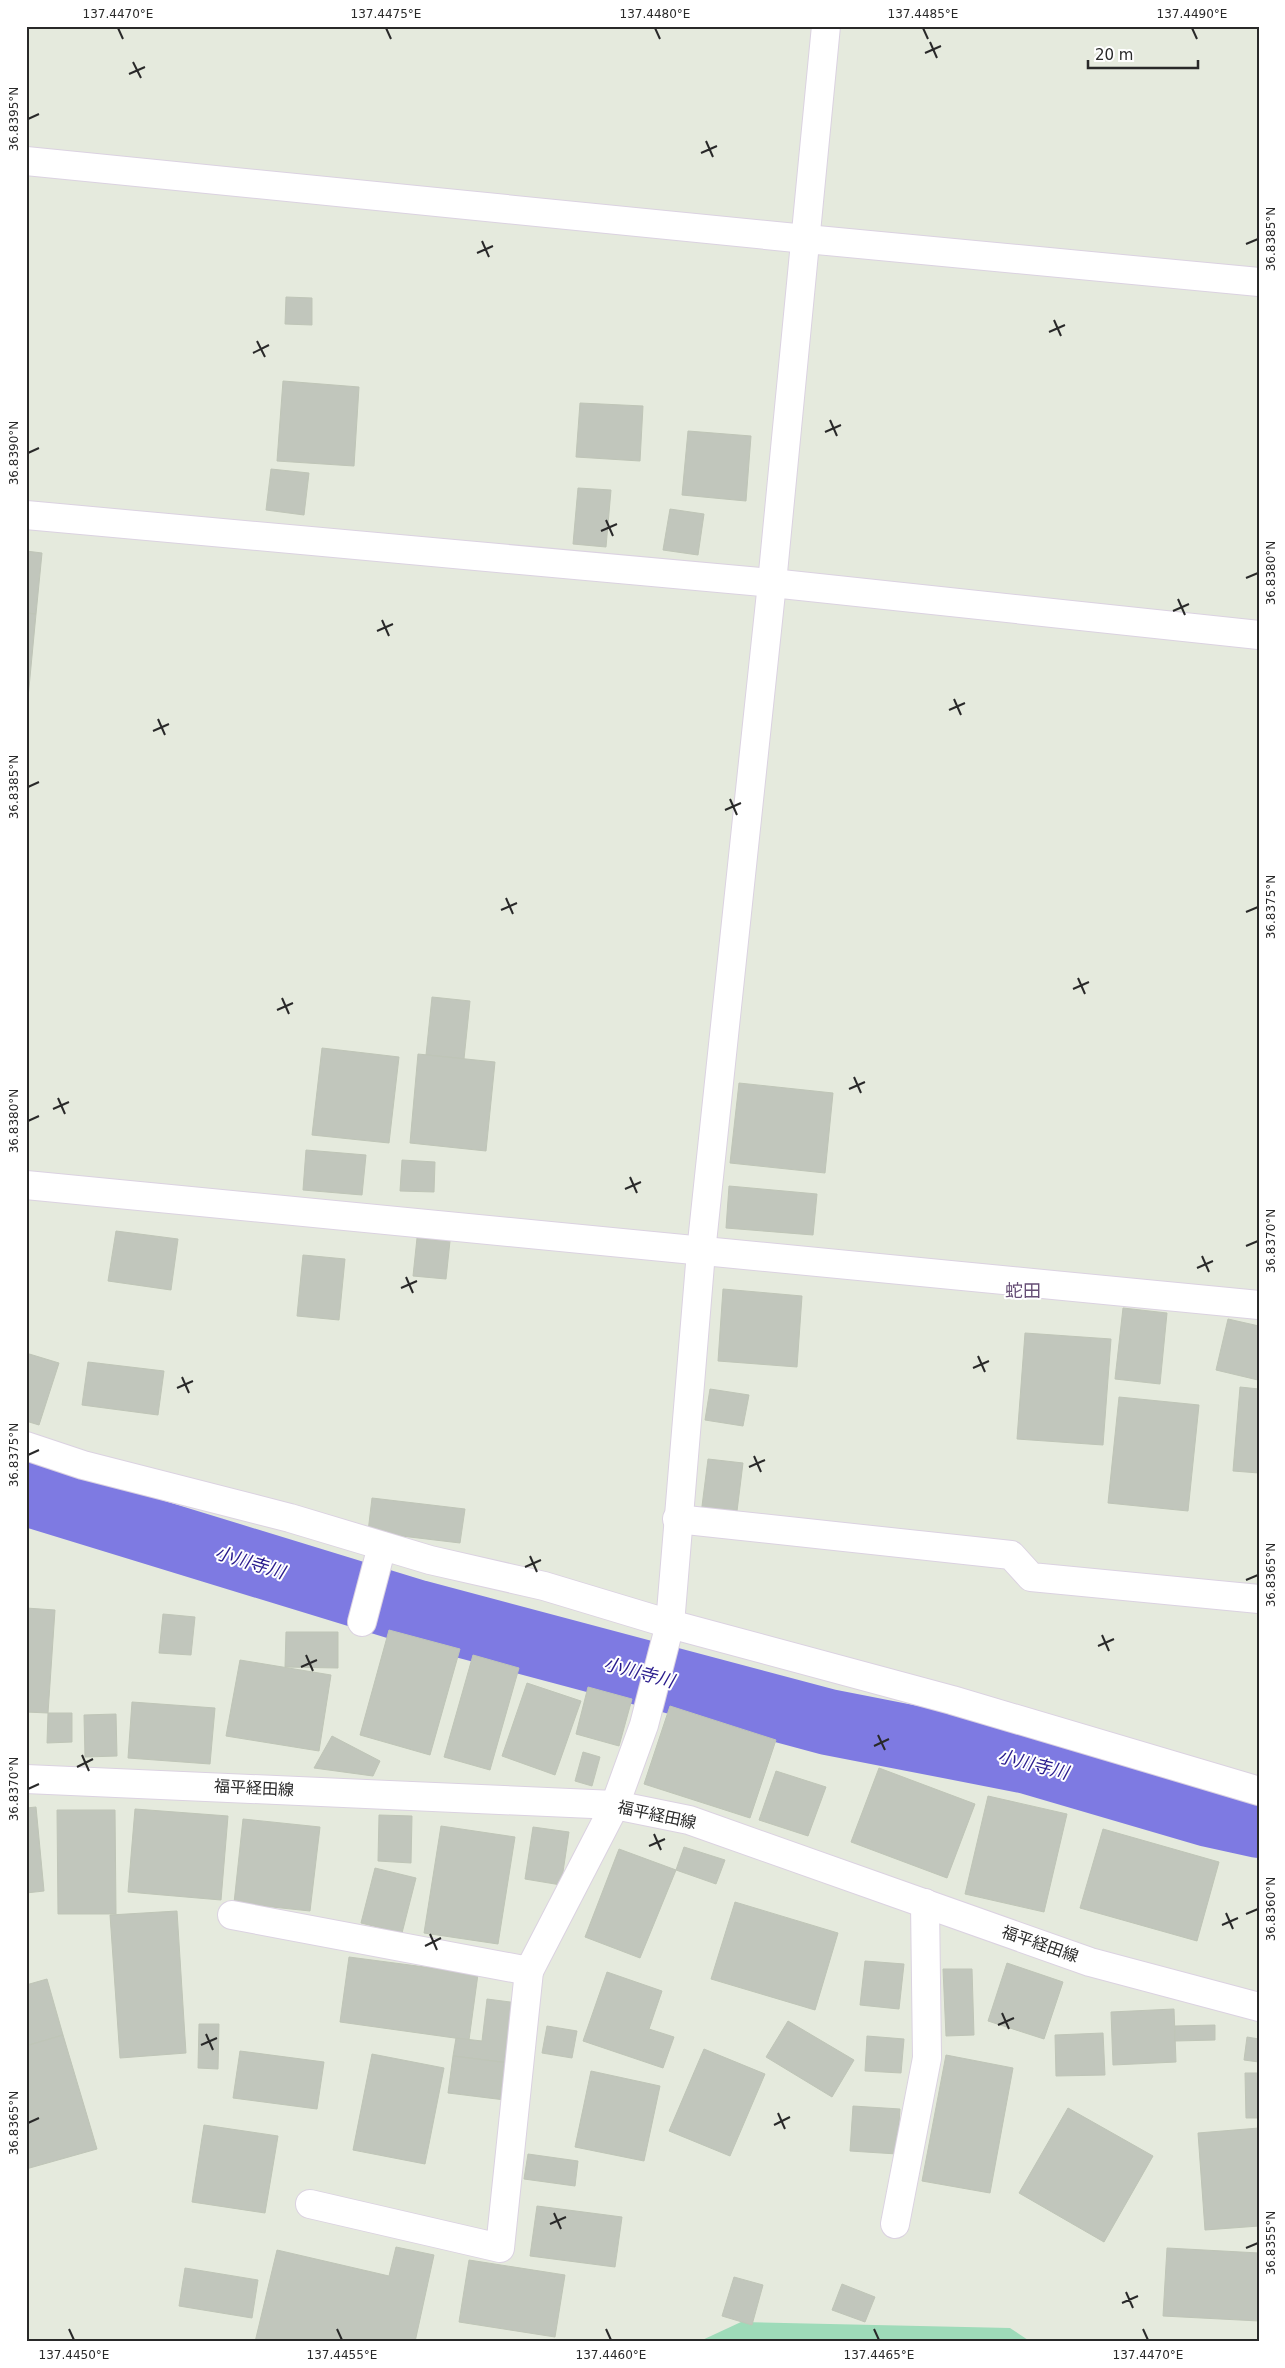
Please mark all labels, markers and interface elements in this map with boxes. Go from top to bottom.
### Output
text: 137.4470°E [83,7,153,21]
text: 137.4475°E [351,7,421,21]
text: 137.4480°E [620,7,690,21]
text: 137.4485°E [888,7,958,21]
text: 137.4490°E [1157,7,1227,21]
scale bar [1088,38,1198,70]
text: 20 m [1095,46,1133,64]
text: 36.8395°N [7,87,21,151]
text: 36.8385°N [1264,207,1278,271]
text: 36.8390°N [7,421,21,485]
text: 36.8380°N [1264,541,1278,605]
text: 36.8385°N [7,755,21,819]
text: 36.8375°N [1264,875,1278,939]
text: 36.8380°N [7,1089,21,1153]
text: 36.8370°N [1264,1209,1278,1273]
district label: 蛇田 [1005,1280,1041,1301]
text: 36.8375°N [7,1423,21,1487]
water label: 小川寺川 [213,1541,289,1583]
text: 36.8365°N [1264,1543,1278,1607]
water label: 小川寺川 [602,1653,678,1692]
water label: 小川寺川 [996,1745,1072,1783]
text: 36.8370°N [7,1757,21,1821]
street label: 福平経田線 [214,1776,294,1800]
street label: 福平経田線 [616,1797,698,1833]
text: 36.8360°N [1264,1877,1278,1941]
street label: 福平経田線 [999,1922,1081,1966]
text: 36.8365°N [7,2091,21,2155]
text: 36.8355°N [1264,2211,1278,2275]
text: 137.4450°E [39,2348,109,2362]
text: 137.4455°E [307,2348,377,2362]
text: 137.4460°E [576,2348,646,2362]
text: 137.4465°E [844,2348,914,2362]
text: 137.4470°E [1113,2348,1183,2362]

